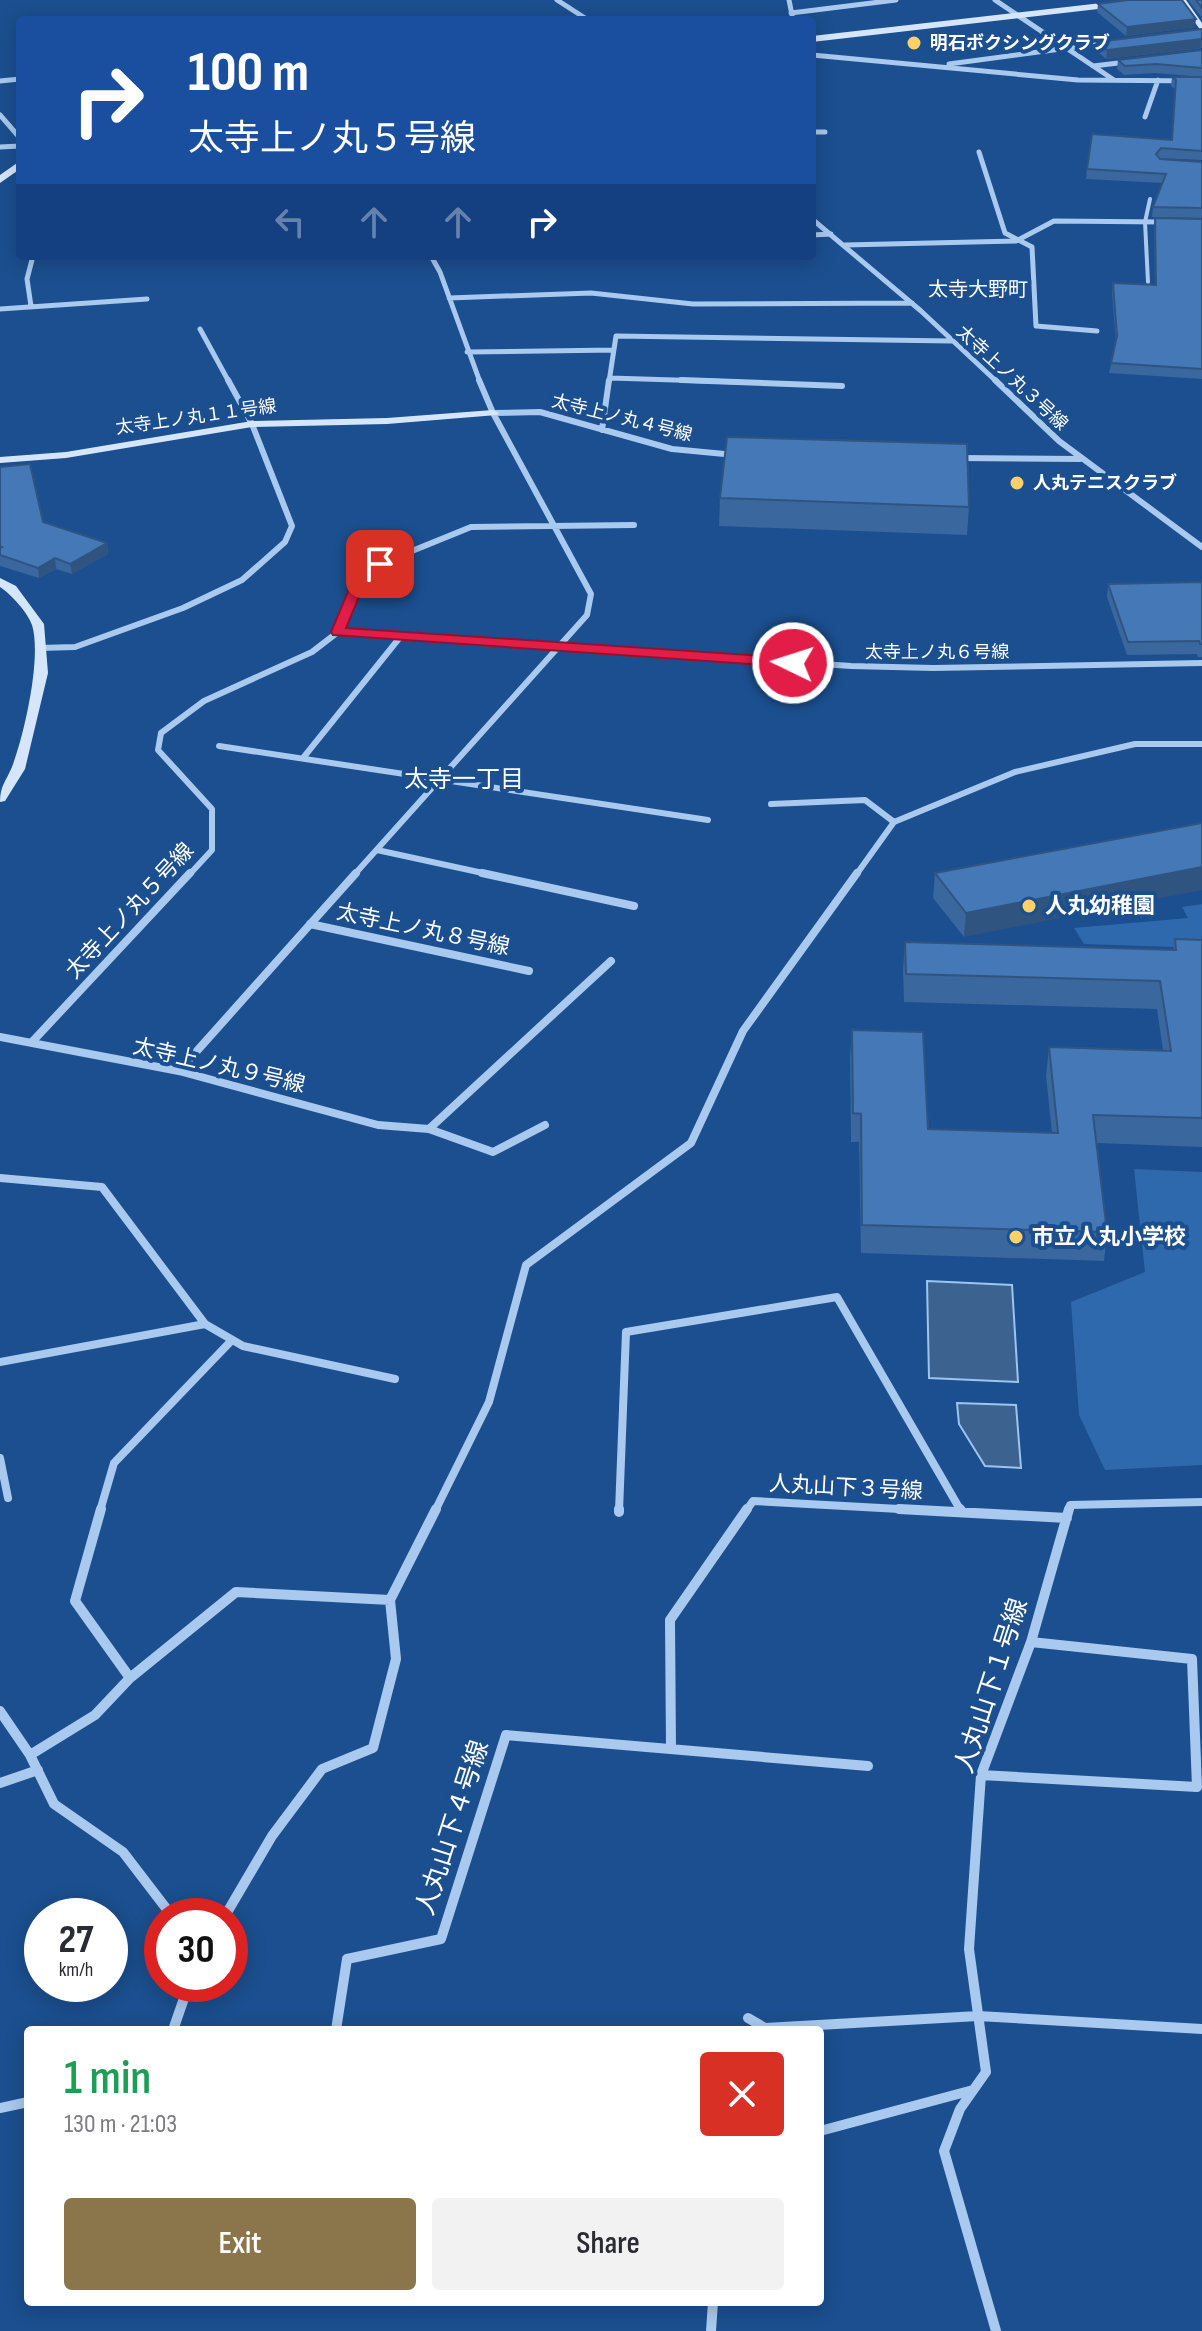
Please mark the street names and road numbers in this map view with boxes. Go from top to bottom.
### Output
street label: 太寺上ノ丸３号線 [952,321,1072,435]
street label: 太寺上ノ丸４号線 [550,390,694,446]
street label: 太寺上ノ丸１１号線 [114,395,278,439]
street label: 太寺上ノ丸６号線 [865,642,1009,663]
street label: 太寺上ノ丸５号線 [60,837,200,985]
street label: 太寺上ノ丸８号線 [334,898,512,962]
street label: 太寺上ノ丸９号線 [130,1033,308,1099]
street label: 人丸山下３号線 [768,1470,924,1506]
street label: 人丸山下１号線 [949,1595,1035,1777]
street label: 人丸山下４号線 [410,1737,496,1919]

